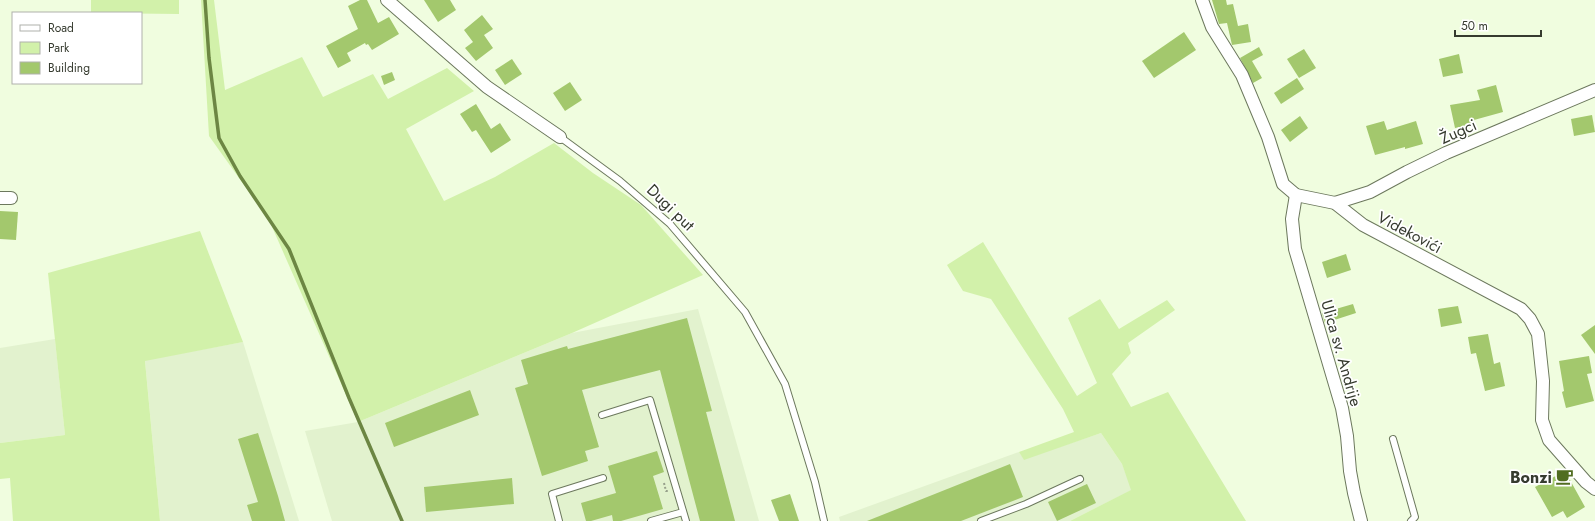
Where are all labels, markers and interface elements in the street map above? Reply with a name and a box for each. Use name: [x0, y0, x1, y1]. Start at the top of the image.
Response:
legend: [12, 12, 142, 84]
scale bar: [1455, 12, 1541, 38]
text: 50 m: [1461, 17, 1488, 35]
text: Road: [48, 19, 74, 37]
text: Park: [48, 39, 70, 57]
text: Building: [48, 59, 90, 77]
street label: Žugci: [1436, 113, 1480, 150]
street label: Dugi put: [642, 179, 700, 236]
street label: Videkovići: [1373, 206, 1446, 259]
street label: Ulica sv. Andrije: [1315, 297, 1368, 409]
place label: Bonzi: [1510, 466, 1552, 489]
cafe icon: Bonzi: [1555, 467, 1575, 487]

